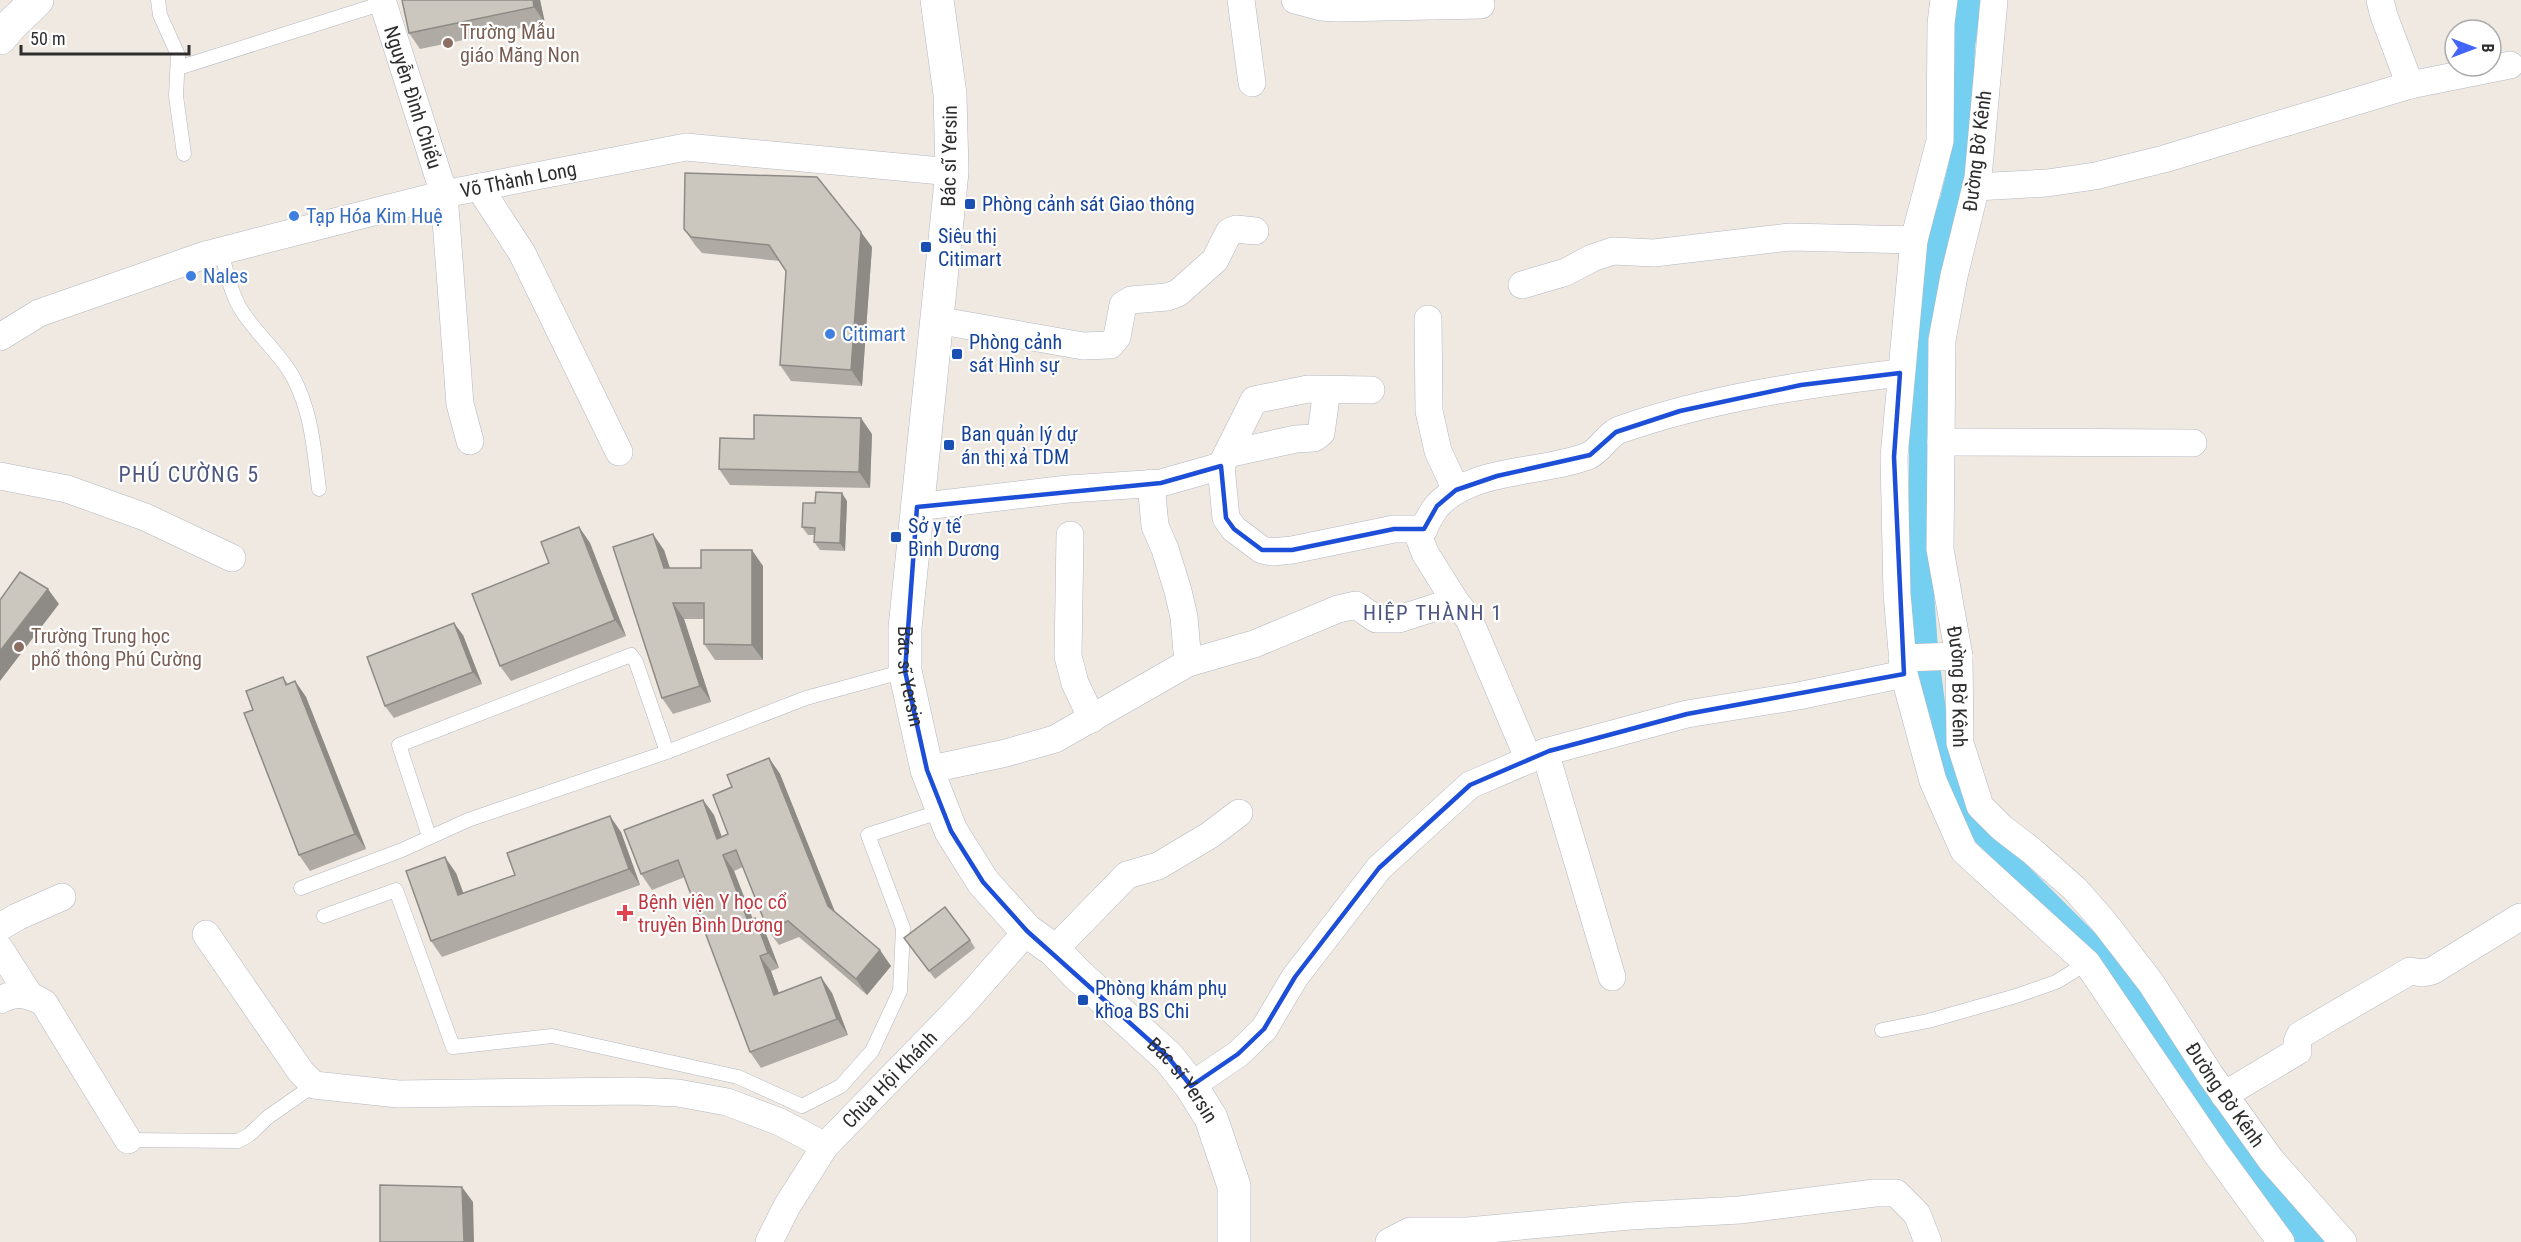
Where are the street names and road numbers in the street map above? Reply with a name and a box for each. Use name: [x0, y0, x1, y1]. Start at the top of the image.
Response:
street label: Nguyễn Đình Chiểu: [379, 23, 447, 172]
street label: Đường Bờ Kênh: [1958, 89, 1996, 213]
street label: Bác sĩ Yersin: [936, 105, 962, 207]
street label: Võ Thành Long: [458, 157, 578, 203]
street label: Đường Bờ Kênh: [1942, 624, 1972, 748]
street label: Bác sĩ Yersin: [893, 626, 929, 729]
street label: Chùa Hội Khánh: [837, 1026, 942, 1133]
street label: Bác sĩ Yersin: [1142, 1032, 1223, 1127]
street label: Đường Bờ Kênh: [2181, 1038, 2270, 1152]

